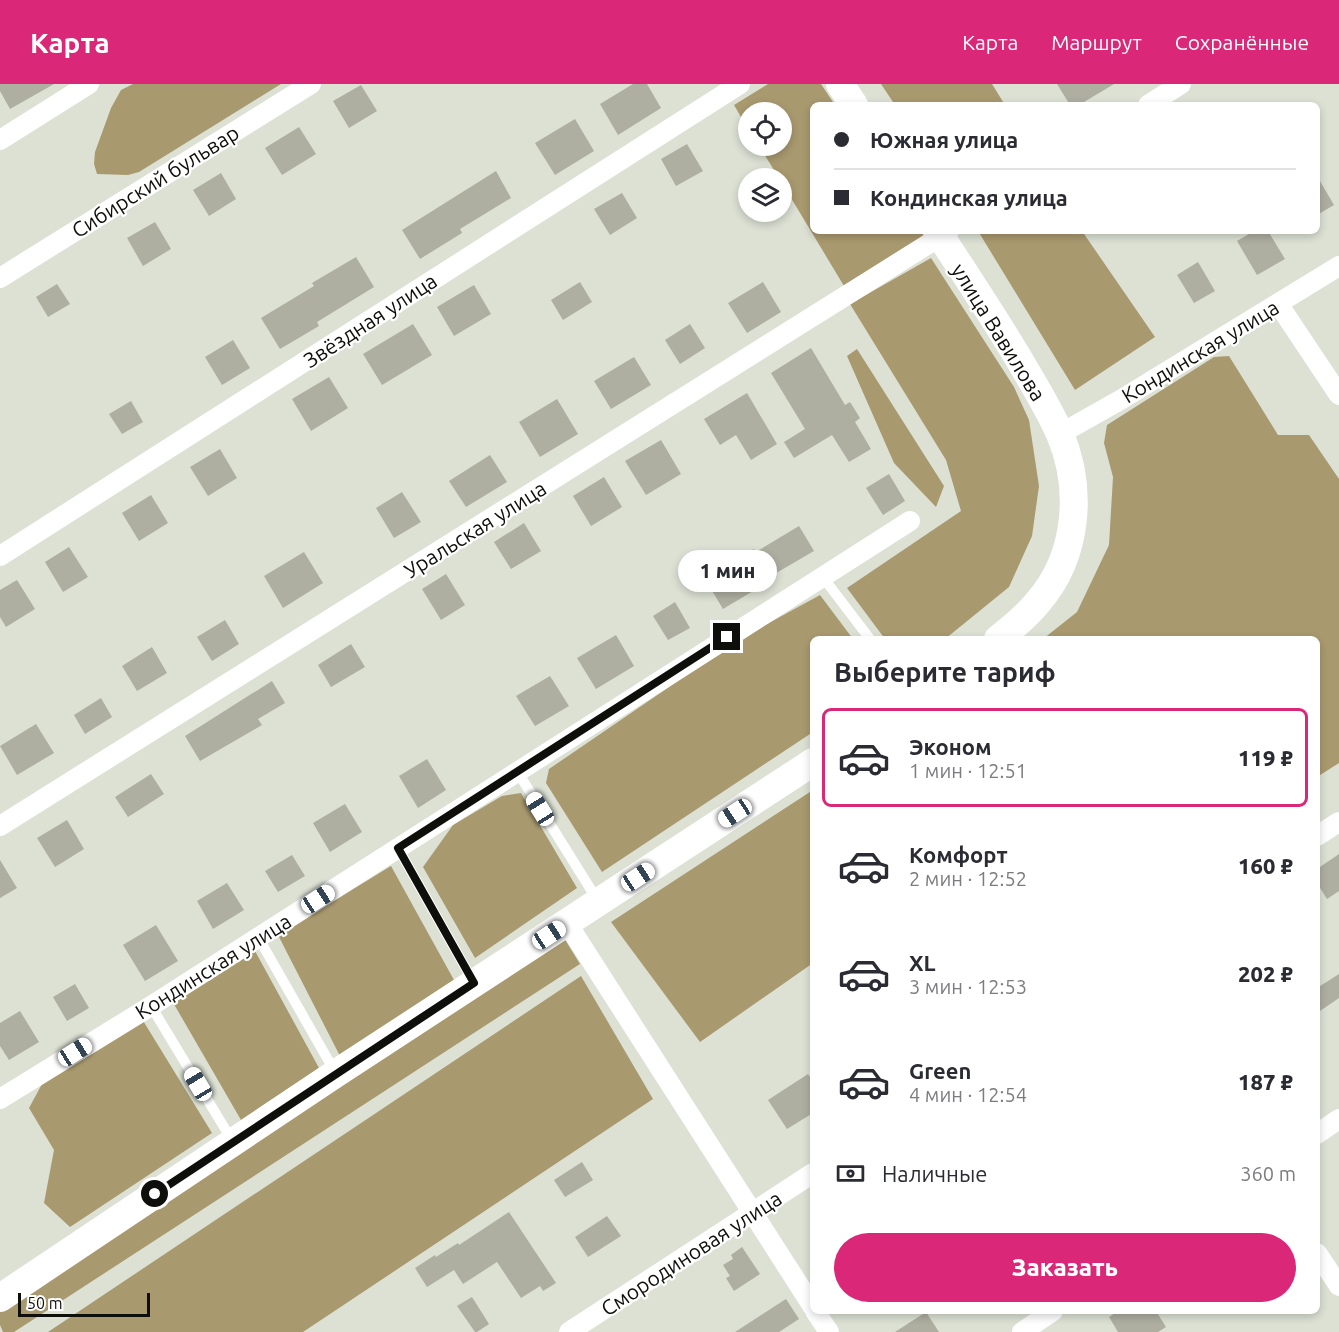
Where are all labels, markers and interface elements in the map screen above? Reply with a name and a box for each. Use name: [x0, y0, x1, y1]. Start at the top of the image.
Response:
text: Карта: [30, 27, 110, 58]
text: Карта: [962, 30, 1018, 54]
text: Маршрут: [1051, 30, 1142, 54]
text: Сохранённые: [1175, 30, 1309, 54]
map controls: [738, 102, 792, 222]
button: locate: [738, 102, 792, 156]
street label: Сибирский бульвар: [67, 120, 243, 242]
text: Южная улица: [870, 127, 1018, 152]
button: layers: [738, 168, 792, 222]
text: Кондинская улица: [870, 185, 1068, 210]
street label: улица Вавилова: [947, 259, 1051, 405]
street label: Звёздная улица: [299, 268, 441, 372]
street label: Кондинская улица: [1117, 295, 1283, 407]
street label: Уральская улица: [400, 476, 550, 582]
callout: 1 мин: [678, 550, 777, 592]
text: 1 мин: [700, 559, 755, 582]
route end: [713, 623, 740, 650]
text: Выберите тариф: [834, 657, 1056, 687]
icon: car: [837, 731, 891, 785]
text: Эконом: [909, 734, 991, 759]
text: 119 ₽: [1238, 745, 1293, 770]
text: 1 мин · 12:51: [909, 759, 1027, 782]
car: [523, 789, 557, 829]
car: [715, 796, 755, 830]
icon: car: [837, 839, 891, 893]
text: Комфорт: [909, 842, 1008, 867]
text: 160 ₽: [1238, 853, 1293, 878]
car: [618, 860, 658, 894]
text: 2 мин · 12:52: [909, 867, 1027, 890]
car: [298, 882, 338, 916]
street label: Кондинская улица: [131, 908, 295, 1024]
car: [529, 918, 569, 952]
icon: car: [837, 947, 891, 1001]
text: XL: [909, 950, 936, 975]
text: 202 ₽: [1238, 961, 1293, 986]
text: 3 мин · 12:53: [909, 975, 1027, 998]
car: [55, 1035, 95, 1069]
icon: car: [837, 1055, 891, 1109]
text: Green: [909, 1058, 971, 1083]
car: [181, 1064, 215, 1104]
text: 187 ₽: [1238, 1069, 1293, 1094]
text: 4 мин · 12:54: [909, 1083, 1027, 1106]
icon: cash: [834, 1157, 867, 1190]
text: Наличные: [882, 1161, 987, 1186]
text: 360 m: [1240, 1162, 1296, 1185]
route start: [141, 1180, 168, 1207]
street label: Смородиновая улица: [596, 1186, 786, 1320]
button: Заказать: [834, 1233, 1296, 1302]
scale bar: [18, 1290, 150, 1318]
text: 50 m: [27, 1294, 63, 1312]

